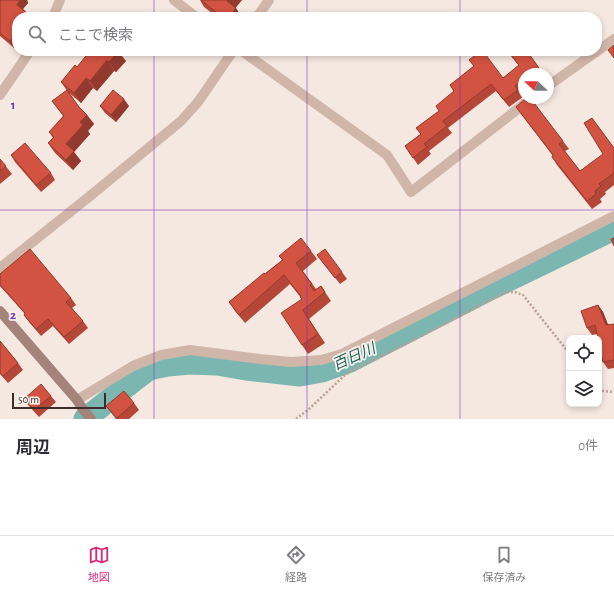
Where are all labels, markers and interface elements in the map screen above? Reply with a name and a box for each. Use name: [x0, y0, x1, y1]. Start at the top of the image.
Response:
search box: [12, 12, 602, 56]
icon: search: [26, 23, 48, 45]
text: ここで検索: [58, 28, 133, 43]
north arrow: [518, 68, 554, 104]
text: 1: [11, 99, 15, 112]
text: 2: [10, 309, 16, 322]
map controls: [566, 335, 602, 407]
button: locate: [566, 335, 602, 371]
water label: 百日川: [330, 340, 379, 373]
button: layers: [566, 371, 602, 407]
scale bar: [12, 391, 106, 410]
text: 50 m: [18, 394, 39, 405]
text: 周辺: [16, 439, 50, 456]
text: 0件: [578, 440, 598, 453]
tab: 地図: [88, 544, 110, 584]
tab: 経路: [285, 544, 307, 584]
tab: 保存済み: [482, 544, 526, 584]

